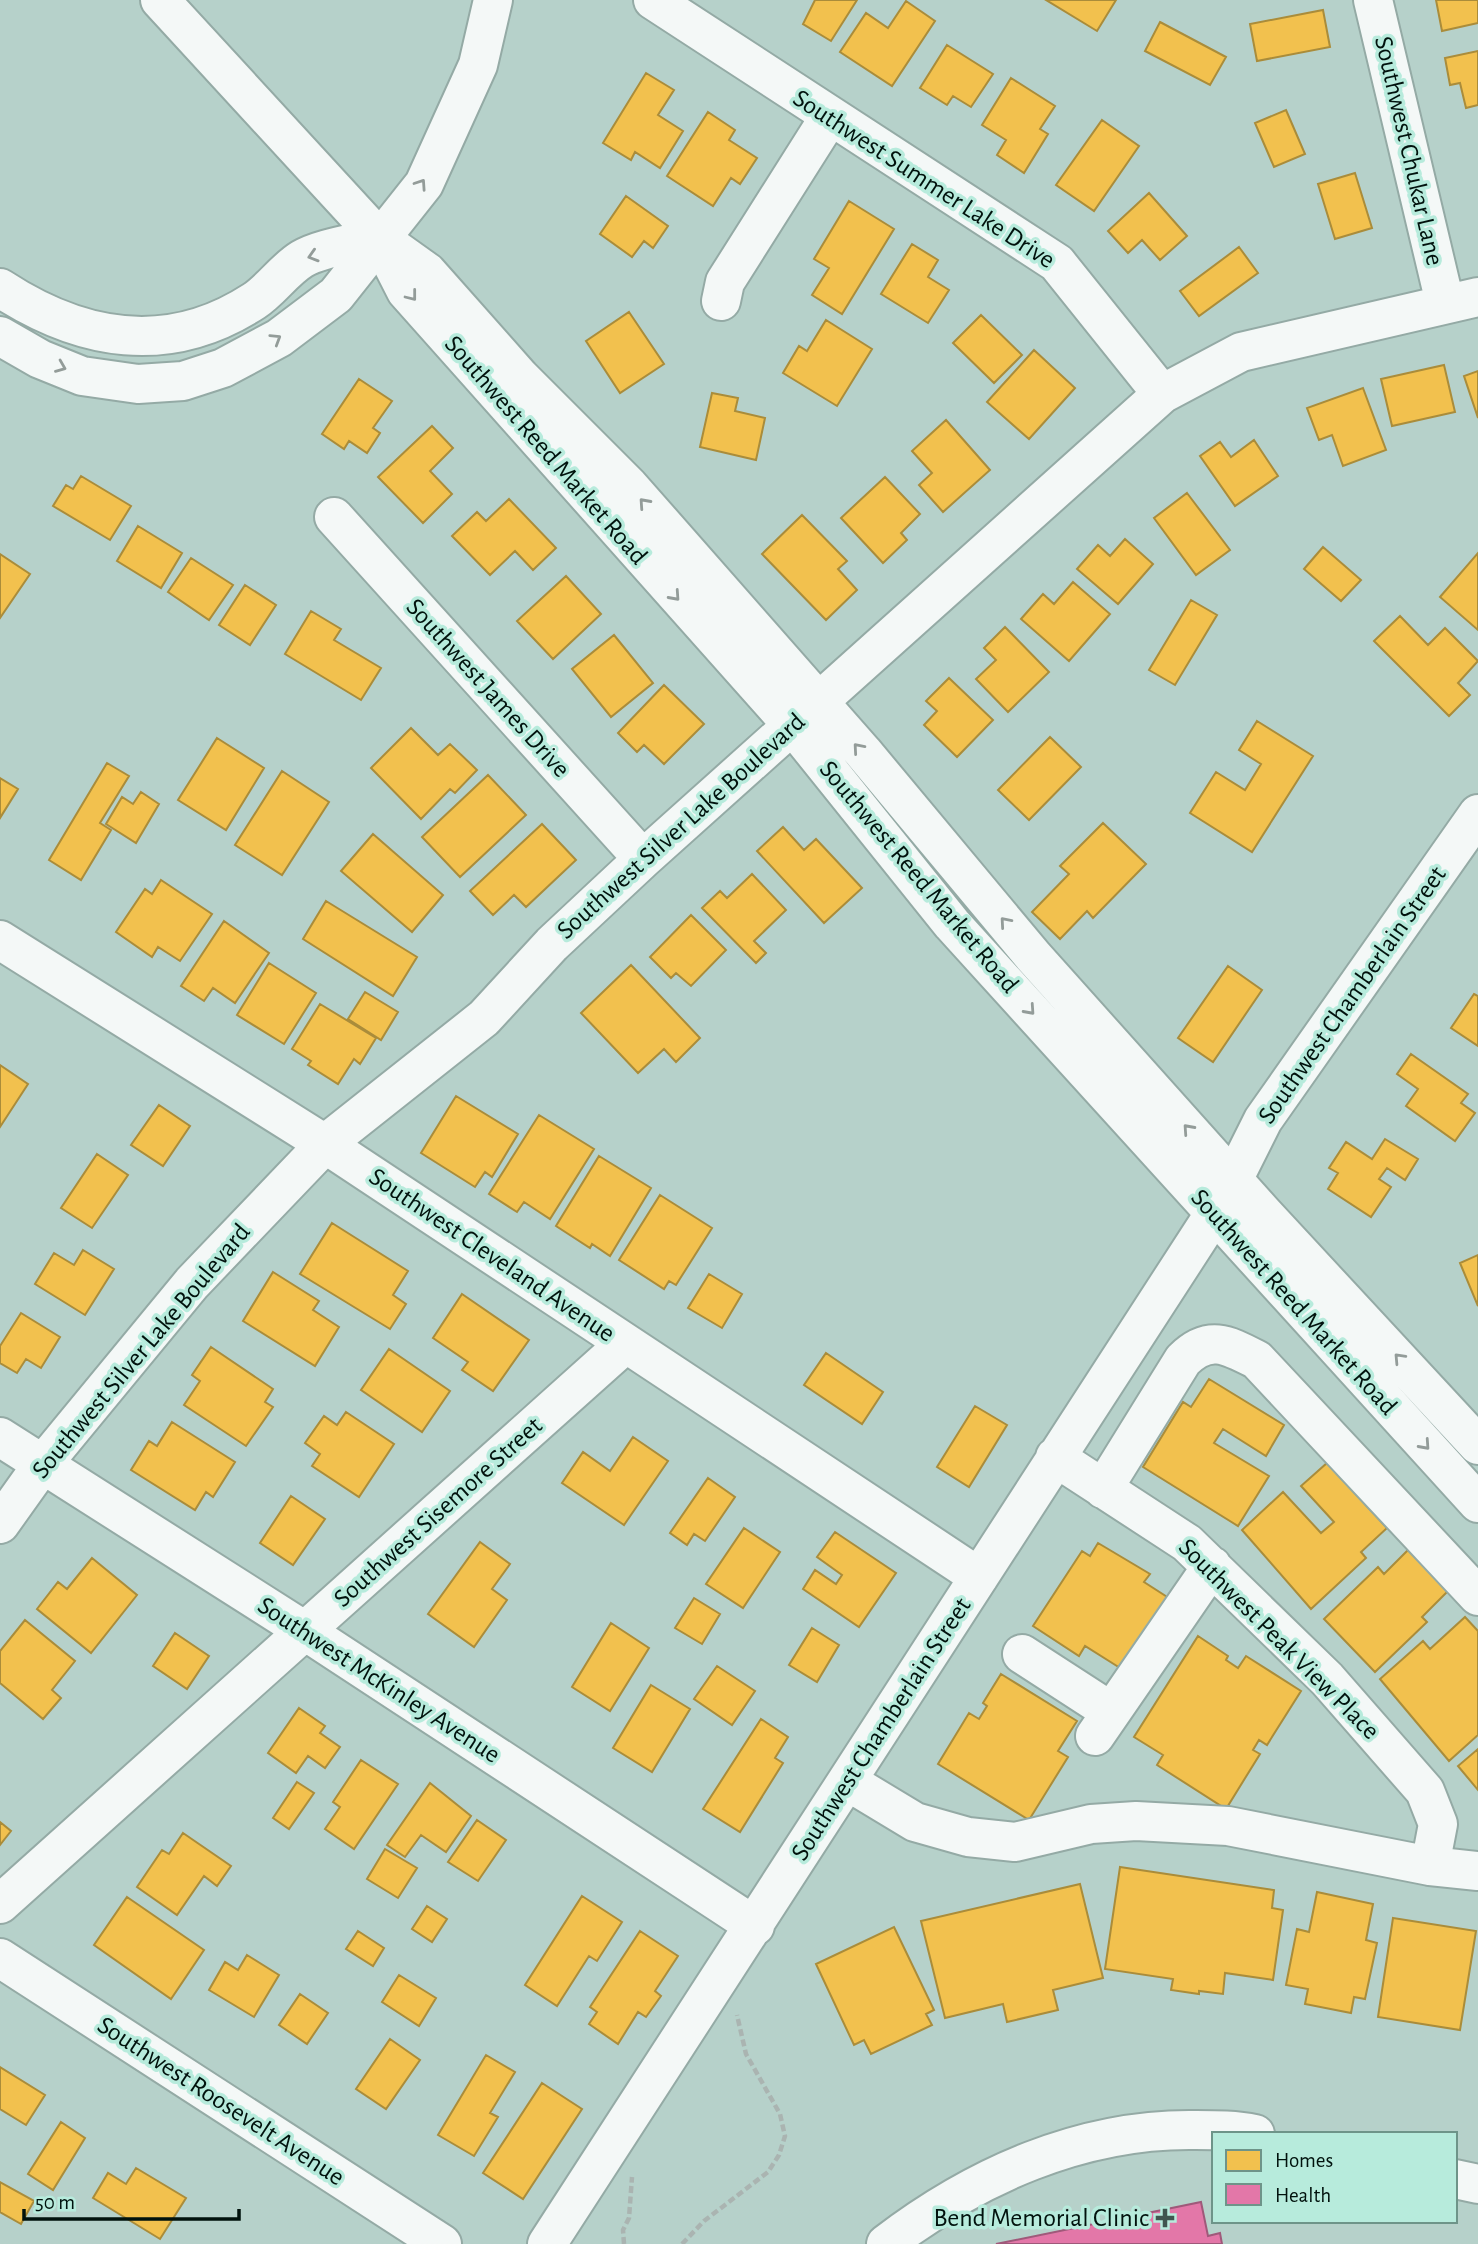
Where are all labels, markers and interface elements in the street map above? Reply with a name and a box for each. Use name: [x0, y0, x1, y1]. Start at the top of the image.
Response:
street label: Southwest Chukar Lane: [1370, 34, 1448, 268]
street label: Southwest Summer Lake Drive: [788, 85, 1060, 273]
one-way arrow: [413, 179, 426, 192]
one-way arrow: [307, 248, 320, 262]
one-way arrow: [403, 289, 416, 301]
street label: Southwest Reed Market Road: [440, 331, 652, 569]
one-way arrow: [269, 334, 282, 347]
one-way arrow: [54, 359, 66, 373]
one-way arrow: [640, 498, 652, 511]
one-way arrow: [667, 588, 679, 601]
street label: Southwest James Drive: [401, 594, 575, 782]
street label: Southwest Silver Lake Boulevard: [552, 708, 810, 944]
one-way arrow: [854, 743, 866, 756]
street label: Southwest Reed Market Road: [815, 756, 1023, 998]
street label: Southwest Chamberlain Street: [1253, 862, 1451, 1128]
one-way arrow: [1001, 917, 1013, 930]
one-way arrow: [1022, 1002, 1034, 1015]
one-way arrow: [1184, 1124, 1196, 1137]
street label: Southwest Cleveland Avenue: [364, 1163, 620, 1347]
street label: Southwest Reed Market Road: [1186, 1184, 1402, 1420]
street label: Southwest Silver Lake Boulevard: [27, 1219, 255, 1483]
one-way arrow: [1394, 1353, 1407, 1366]
street label: Southwest Sisemore Street: [329, 1412, 547, 1612]
one-way arrow: [1417, 1437, 1429, 1450]
street label: Southwest Peak View Place: [1174, 1534, 1384, 1744]
street label: Southwest McKinley Avenue: [253, 1592, 505, 1768]
street label: Southwest Chamberlain Street: [786, 1593, 976, 1865]
street label: Southwest Roosevelt Avenue: [93, 2012, 349, 2190]
legend: [1212, 2132, 1457, 2223]
text: Homes: [1275, 2150, 1333, 2171]
scale bar: [24, 2178, 240, 2222]
text: Health: [1275, 2185, 1331, 2206]
text: 50 m: [35, 2192, 75, 2213]
place label: Bend Memorial Clinic: [933, 2205, 1149, 2231]
marker: Bend Memorial Clinic: [1155, 2208, 1175, 2228]

